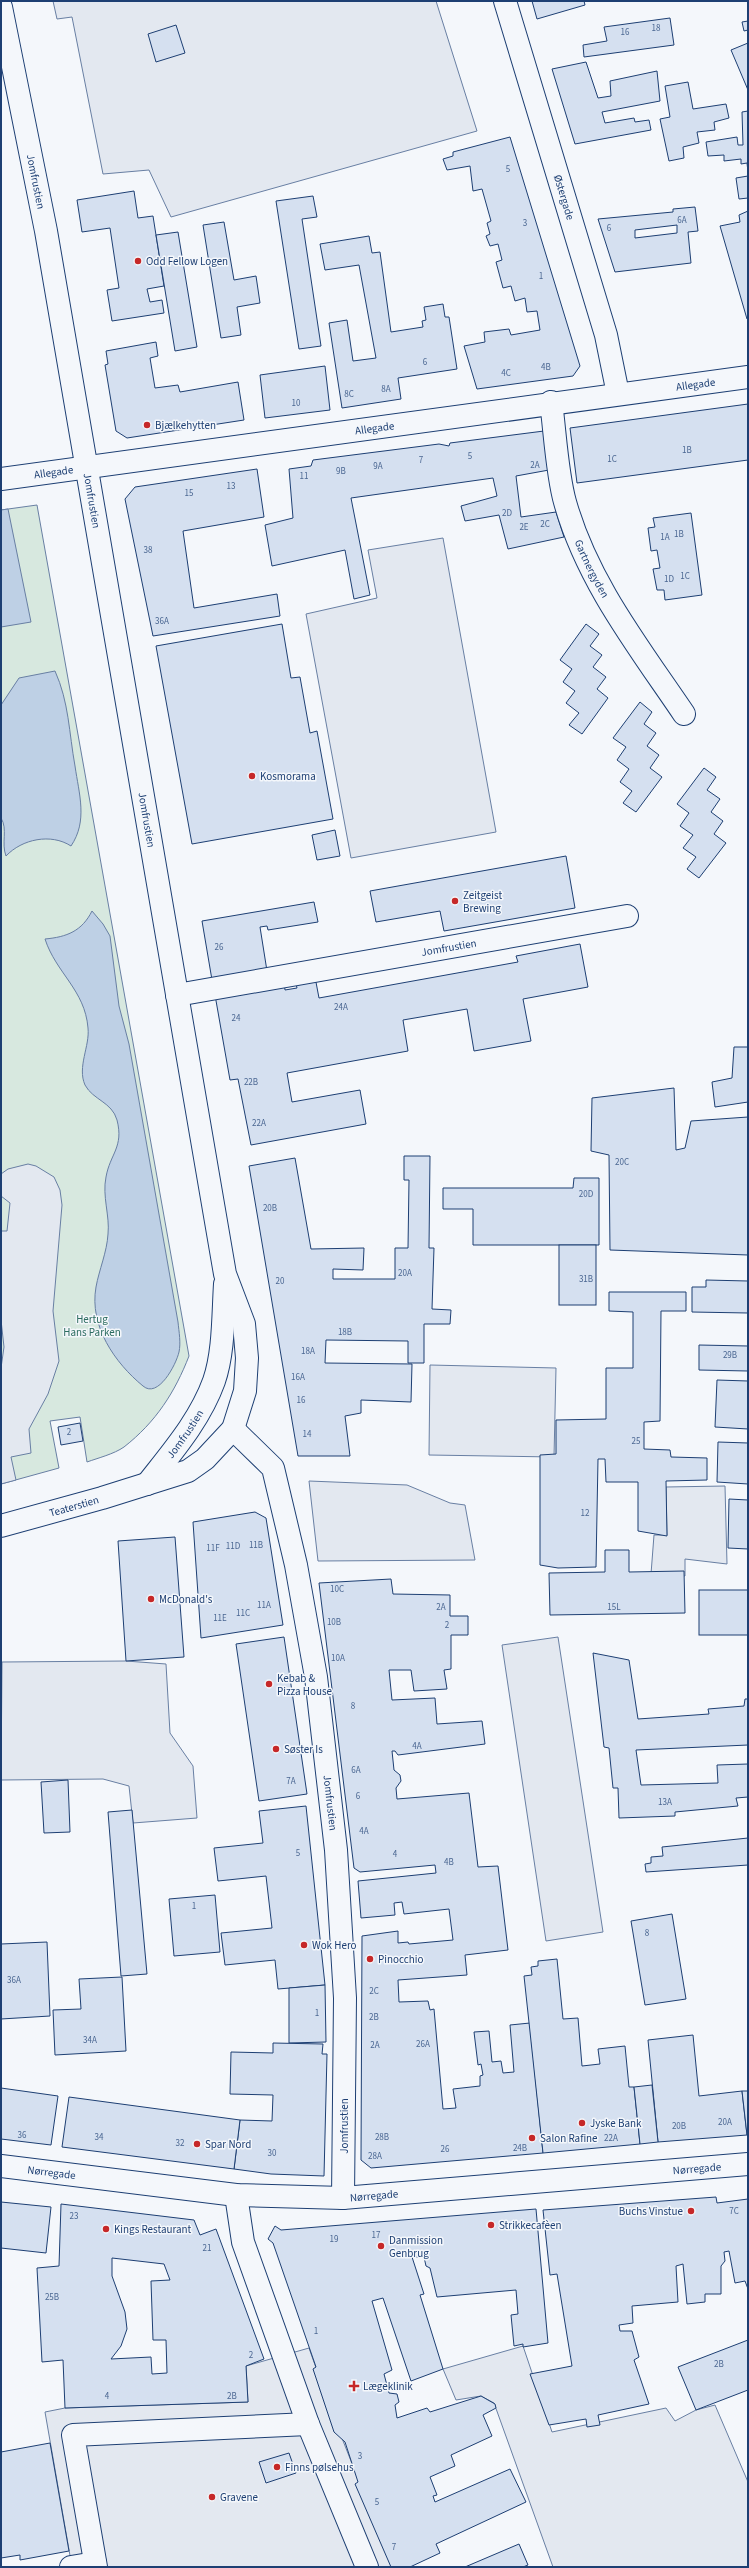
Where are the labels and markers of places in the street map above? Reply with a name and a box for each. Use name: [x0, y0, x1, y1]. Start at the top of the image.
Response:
place label: Odd Fellow Logen: [146, 254, 228, 269]
marker: Odd Fellow Logen: [133, 256, 143, 266]
place label: Bjælkehytten: [155, 418, 216, 433]
marker: Bjælkehytten: [142, 420, 152, 430]
place label: Kosmorama: [260, 769, 316, 784]
marker: Kosmorama: [247, 771, 257, 781]
place label: Zeitgeist Brewing: [463, 888, 502, 916]
marker: Zeitgeist Brewing: [450, 896, 460, 906]
place label: McDonald's: [159, 1592, 213, 1607]
marker: McDonald's: [146, 1594, 156, 1604]
place label: Kebab & Pizza House: [277, 1671, 333, 1699]
marker: Kebab & Pizza House: [264, 1679, 274, 1689]
place label: Søster Is: [284, 1742, 323, 1757]
marker: Søster Is: [271, 1744, 281, 1754]
place label: Wok Hero: [312, 1938, 357, 1953]
marker: Wok Hero: [299, 1940, 309, 1950]
place label: Pinocchio: [378, 1952, 423, 1967]
marker: Pinocchio: [365, 1954, 375, 1964]
place label: Jyske Bank: [590, 2116, 642, 2131]
marker: Jyske Bank: [577, 2118, 587, 2128]
place label: Salon Rafine: [540, 2131, 598, 2146]
marker: Salon Rafine: [527, 2133, 537, 2143]
place label: Spar Nord: [205, 2137, 251, 2152]
marker: Spar Nord: [192, 2139, 202, 2149]
place label: Buchs Vinstue: [619, 2204, 684, 2219]
marker: Buchs Vinstue: [686, 2206, 696, 2216]
place label: Strikkecafèen: [499, 2218, 561, 2233]
marker: Strikkecafèen: [486, 2220, 496, 2230]
place label: Kings Restaurant: [114, 2222, 192, 2237]
marker: Kings Restaurant: [101, 2224, 111, 2234]
place label: Danmission Genbrug: [389, 2233, 443, 2261]
marker: Danmission Genbrug: [376, 2241, 386, 2251]
place label: Lægeklinik: [363, 2379, 413, 2394]
marker: Lægeklinik: [348, 2380, 360, 2392]
place label: Finns pølsehus: [285, 2460, 354, 2475]
marker: Finns pølsehus: [272, 2462, 282, 2472]
place label: Gravene: [220, 2490, 258, 2505]
marker: Gravene: [207, 2492, 217, 2502]

